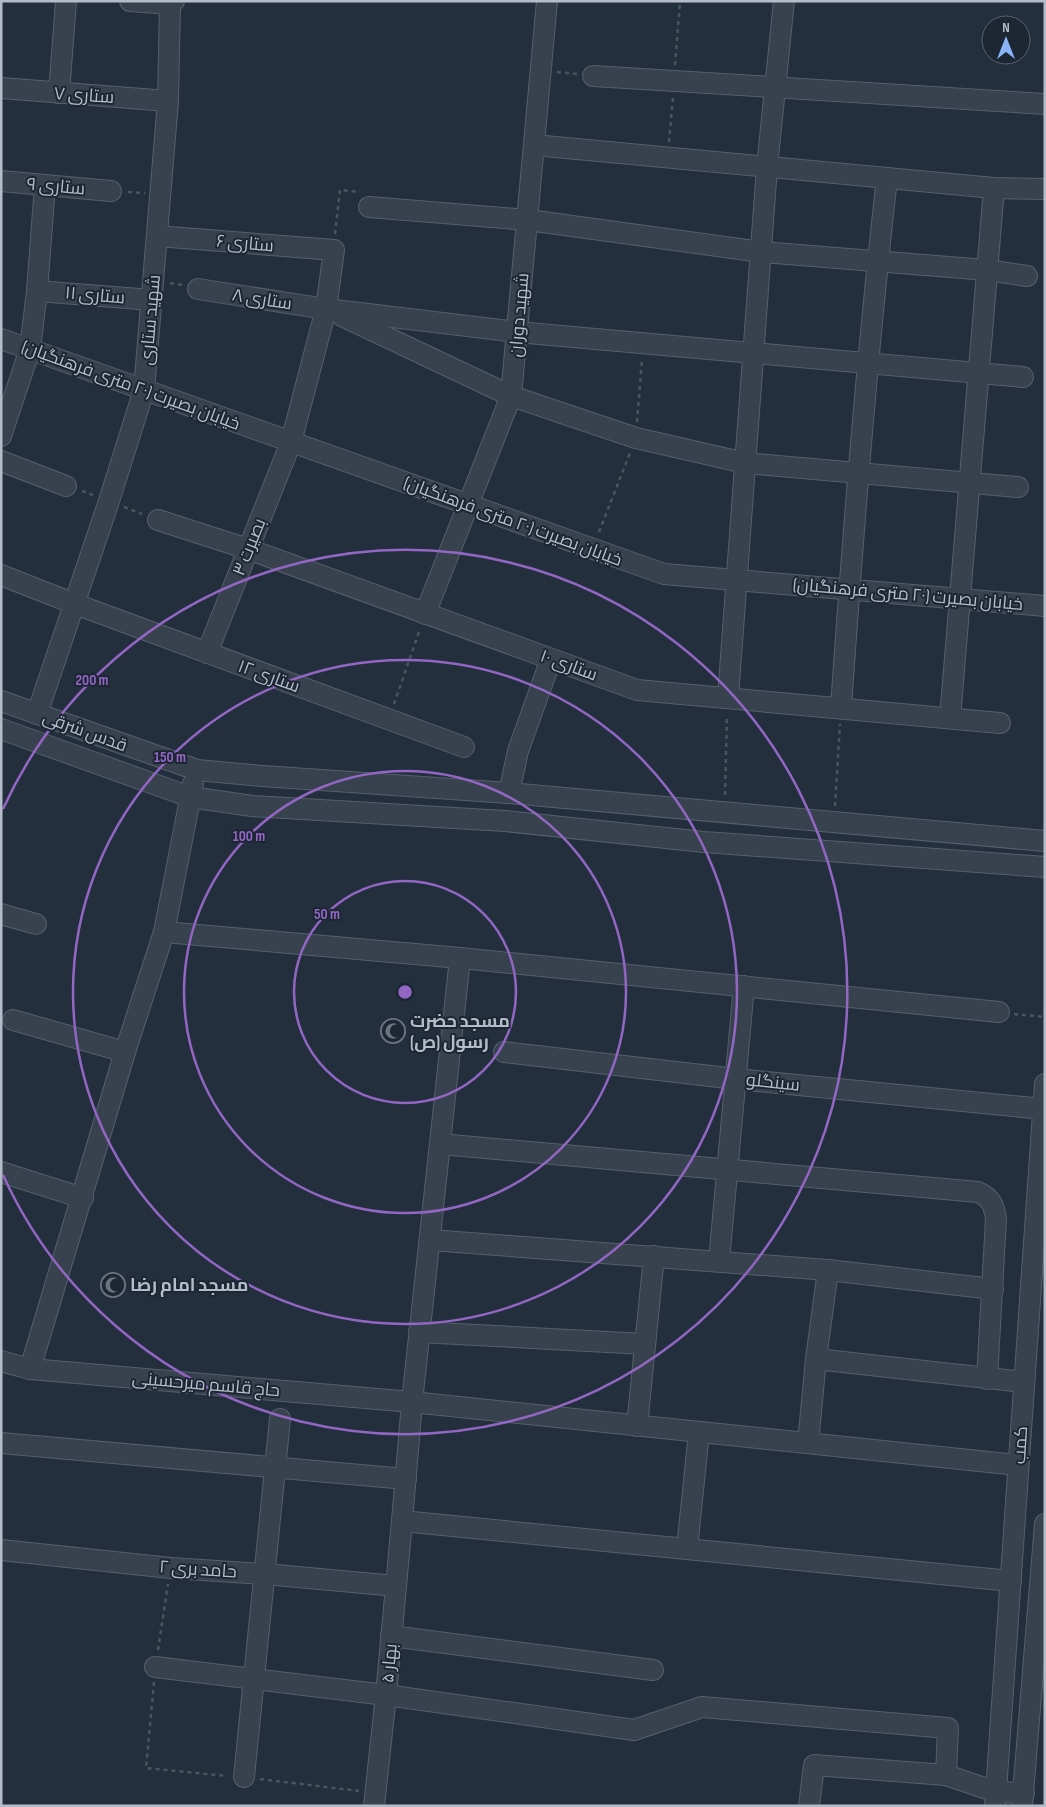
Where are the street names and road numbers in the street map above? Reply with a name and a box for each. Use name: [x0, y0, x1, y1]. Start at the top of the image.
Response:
street label: ستاری ۷: [53, 83, 115, 108]
street label: ستاری ۹: [26, 173, 86, 200]
street label: ستاری ۶: [215, 231, 275, 256]
street label: شهید دوران: [505, 272, 534, 358]
street label: شهید ستاری: [136, 274, 165, 366]
street label: ستاری ۱۱: [64, 282, 126, 309]
street label: ستاری ۸: [230, 284, 293, 315]
street label: خیابان بصیرت (۲۰ متری فرهنگیان): [19, 336, 243, 435]
street label: خیابان بصیرت (۲۰ متری فرهنگیان): [401, 472, 625, 571]
street label: بصیرت ۳: [228, 515, 270, 579]
street label: خیابان بصیرت (۲۰ متری فرهنگیان): [792, 574, 1024, 615]
street label: ستاری ۱۰: [537, 645, 600, 685]
street label: ستاری ۱۲: [235, 656, 303, 697]
street label: قدس شرقی: [40, 706, 130, 756]
street label: سینگلو: [745, 1069, 801, 1096]
street label: حاج قاسم میرحسینی: [131, 1368, 281, 1402]
street label: کمب: [1009, 1425, 1032, 1465]
street label: حامد بری ۲: [158, 1556, 238, 1583]
street label: بهار ۵: [377, 1642, 402, 1684]

